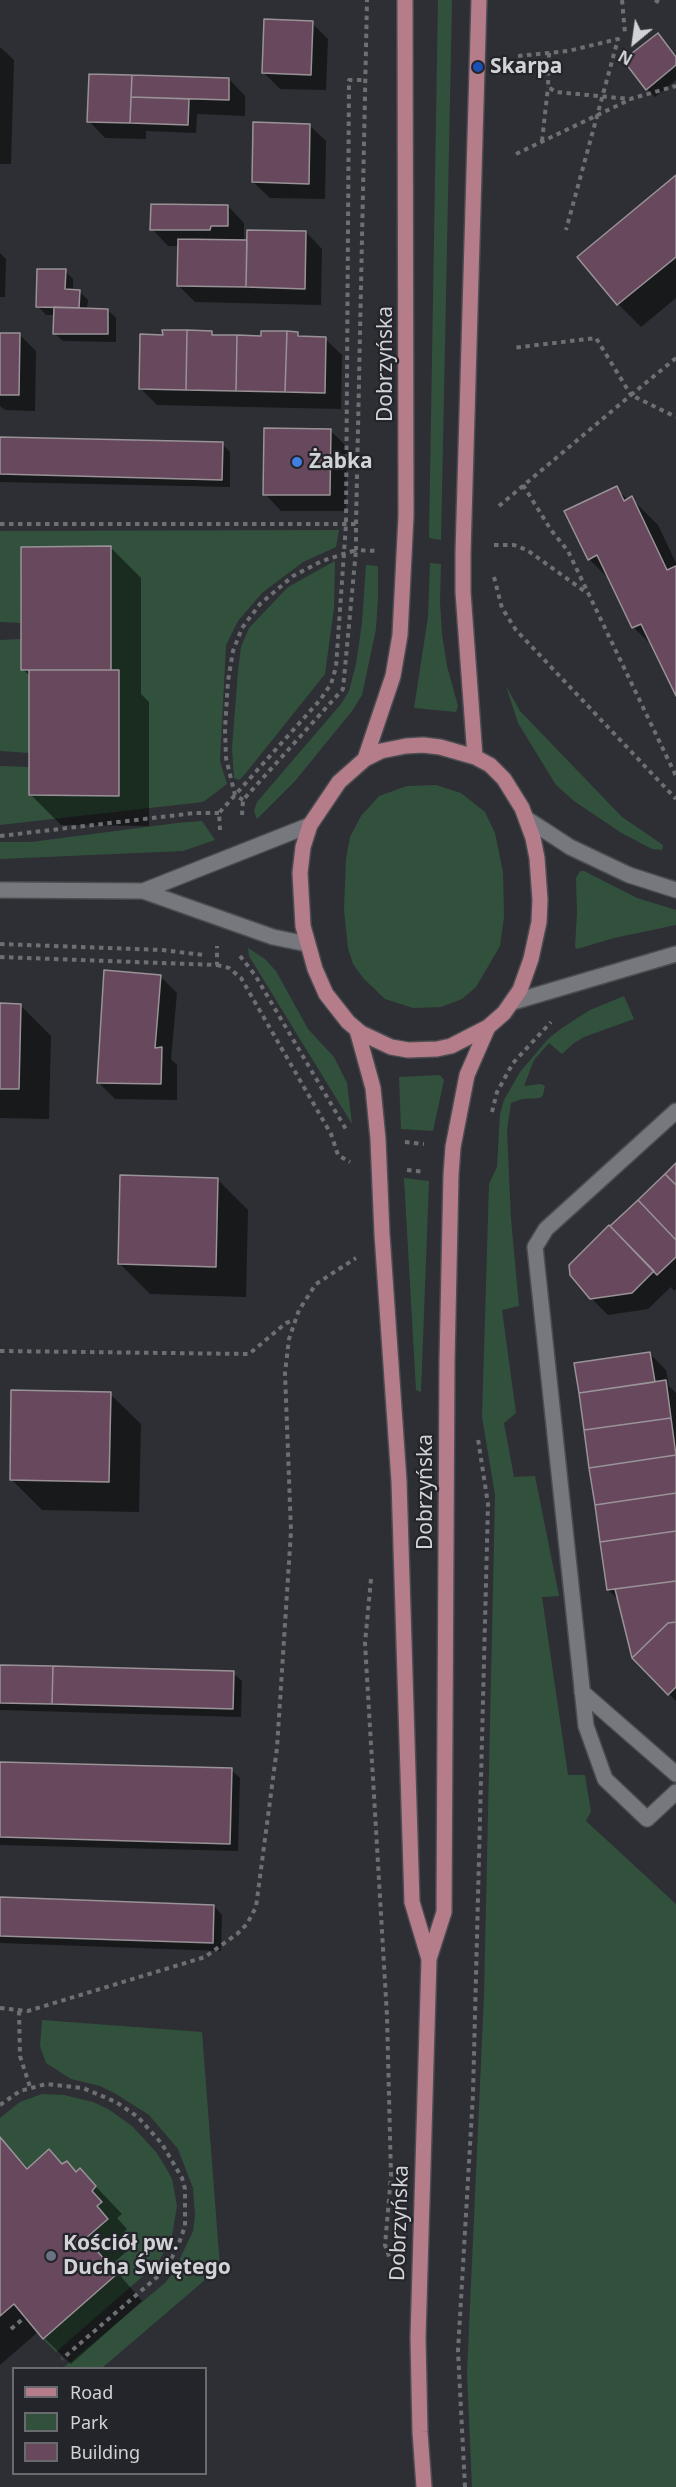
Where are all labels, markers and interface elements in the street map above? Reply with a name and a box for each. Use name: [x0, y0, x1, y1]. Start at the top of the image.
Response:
north arrow: [604, 12, 664, 72]
text: N: [614, 45, 636, 71]
place label: Skarpa: [490, 54, 562, 80]
marker: Skarpa: [471, 60, 485, 74]
street label: Dobrzyńska: [373, 306, 399, 422]
place label: Żabka: [309, 449, 373, 475]
marker: Żabka: [290, 455, 304, 469]
street label: Dobrzyńska: [413, 1434, 439, 1550]
street label: Dobrzyńska: [385, 2164, 415, 2282]
place label: Kościół pw. Ducha Świętego: [63, 2231, 231, 2281]
marker: Kościół pw. Ducha Świętego: [44, 2249, 58, 2263]
legend: [12, 2367, 207, 2475]
text: Road: [70, 2380, 113, 2404]
text: Park: [70, 2410, 108, 2434]
text: Building: [70, 2440, 140, 2464]

